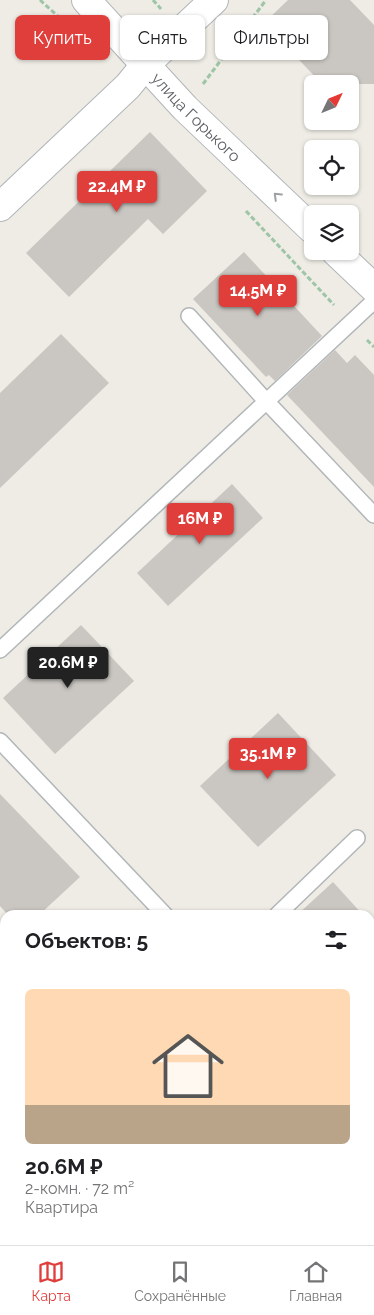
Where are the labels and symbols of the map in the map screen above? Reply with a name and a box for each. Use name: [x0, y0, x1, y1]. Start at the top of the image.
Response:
street label: улица Горького: [148, 69, 245, 166]
north arrow: [304, 75, 359, 130]
pin: 22.4M ₽: [71, 170, 163, 213]
one-way arrow: [274, 193, 283, 202]
pin: 14.5M ₽: [212, 274, 304, 317]
pin: 16M ₽: [165, 502, 235, 545]
pin: 20.6M ₽: [22, 646, 114, 689]
pin: 35.1M ₽: [222, 738, 314, 780]

